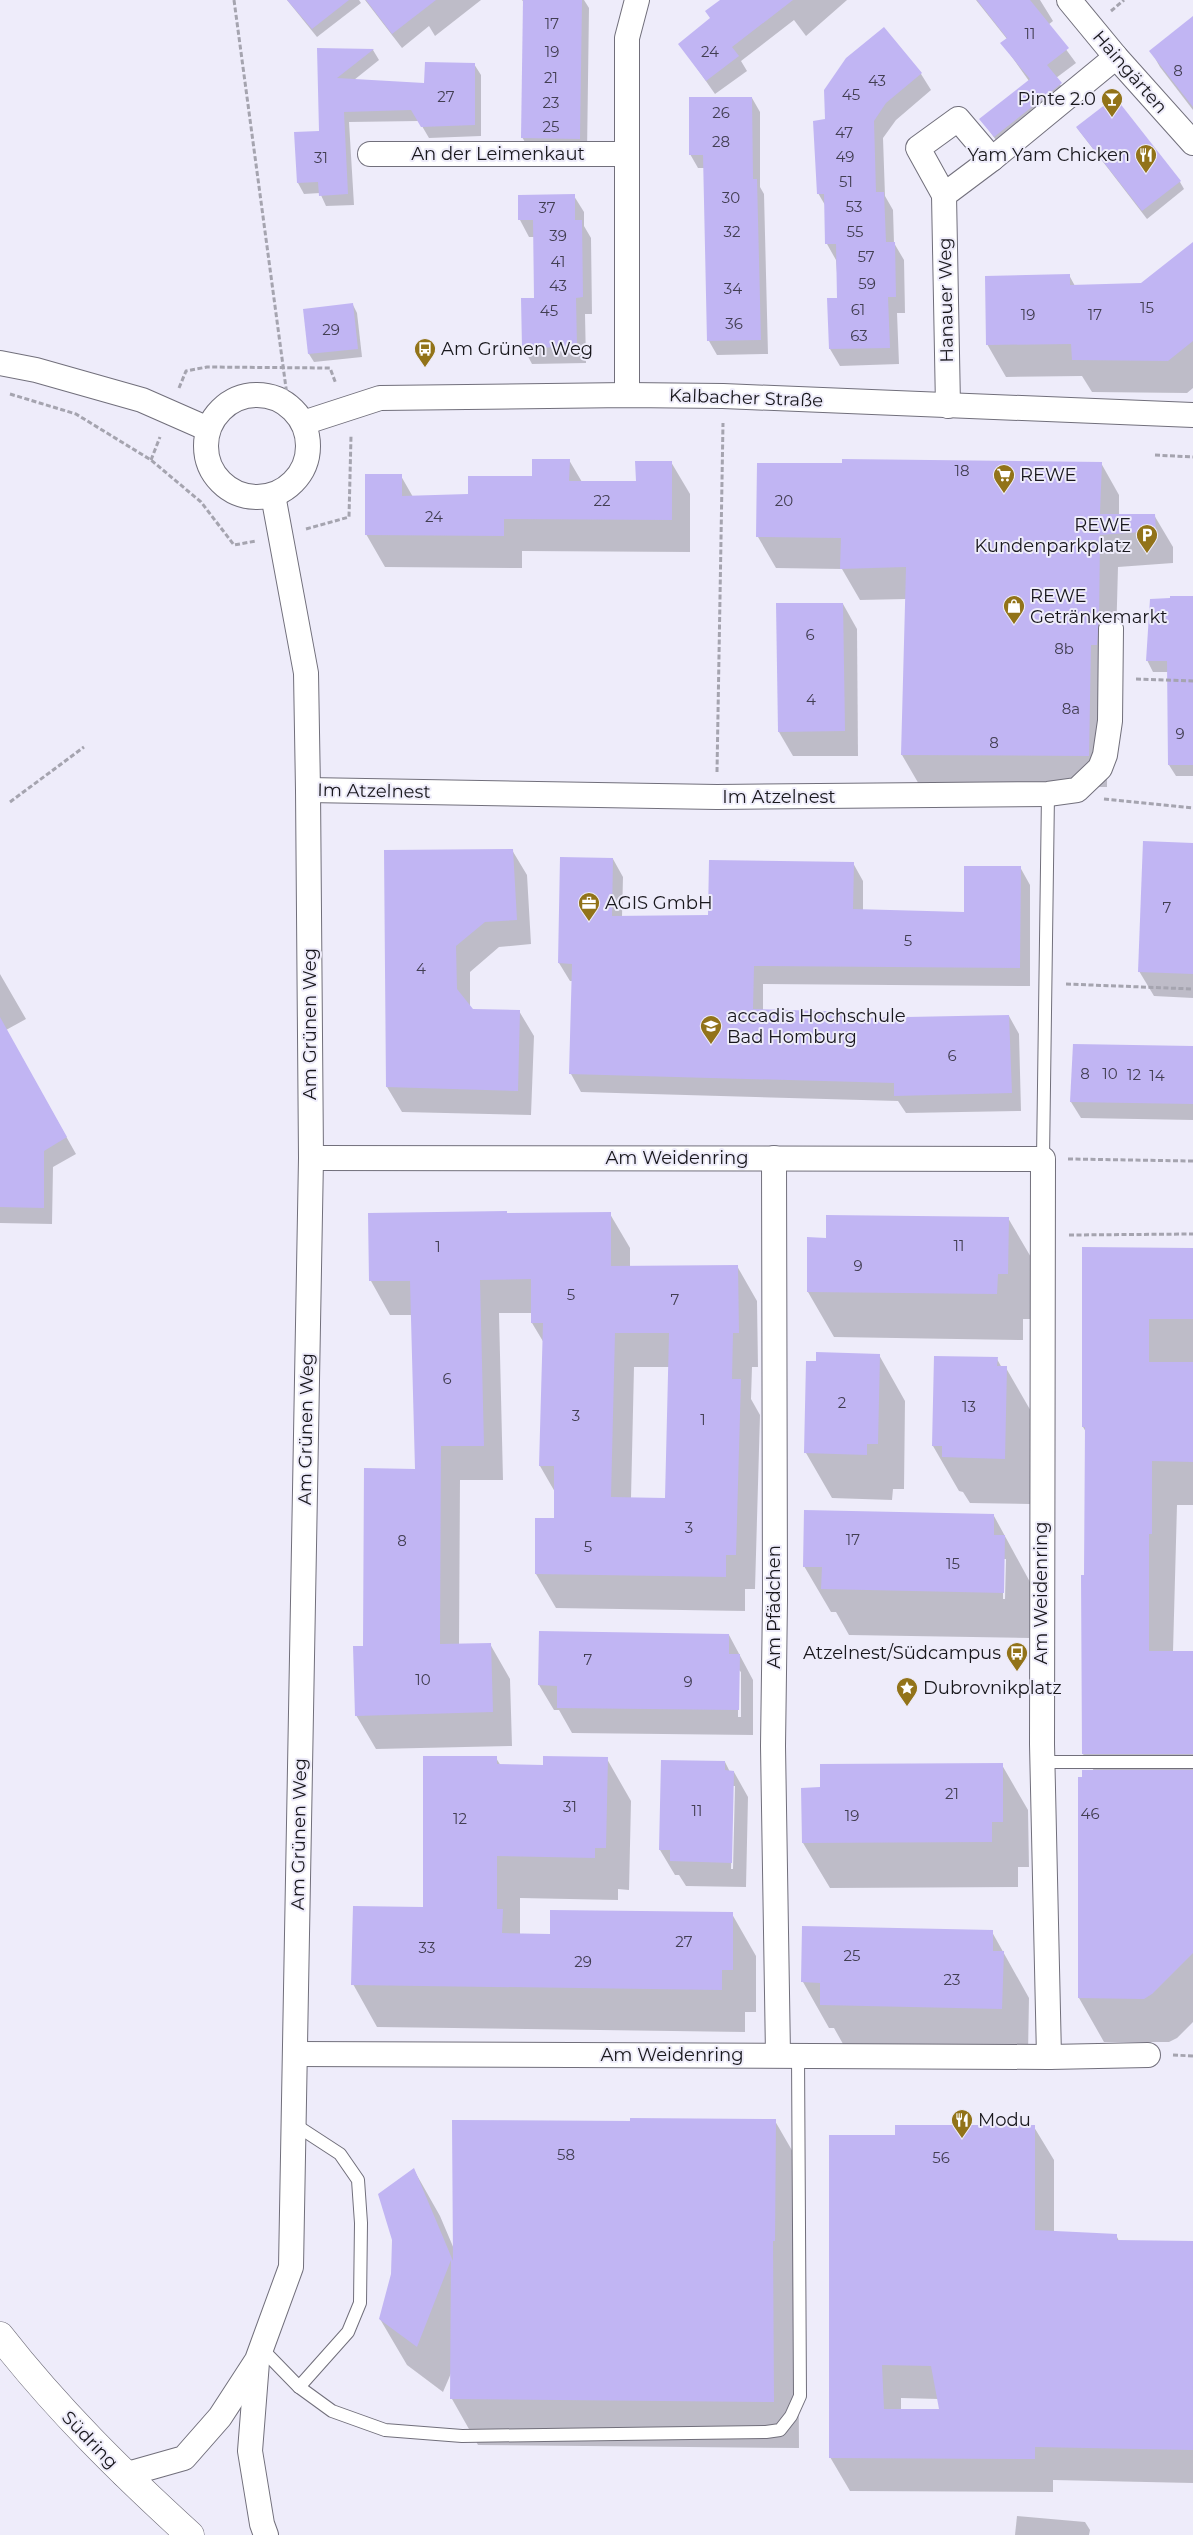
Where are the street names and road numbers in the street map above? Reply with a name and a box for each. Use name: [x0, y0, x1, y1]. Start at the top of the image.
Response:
street label: Haingärten: [1088, 26, 1172, 118]
street label: An der Leimenkaut: [411, 143, 585, 165]
street label: Hanauer Weg: [934, 237, 958, 363]
street label: Kalbacher Straße: [669, 384, 824, 412]
street label: Im Atzelnest: [317, 779, 431, 803]
street label: Im Atzelnest: [722, 786, 836, 808]
street label: Am Grünen Weg: [299, 948, 321, 1100]
street label: Am Weidenring: [605, 1147, 749, 1169]
street label: Am Grünen Weg: [294, 1353, 318, 1505]
street label: Am Weidenring: [1030, 1521, 1052, 1665]
street label: Am Pfädchen: [763, 1545, 785, 1669]
street label: Am Grünen Weg: [287, 1758, 311, 1910]
street label: Am Weidenring: [600, 2044, 744, 2066]
street label: Südring: [57, 2407, 123, 2473]

